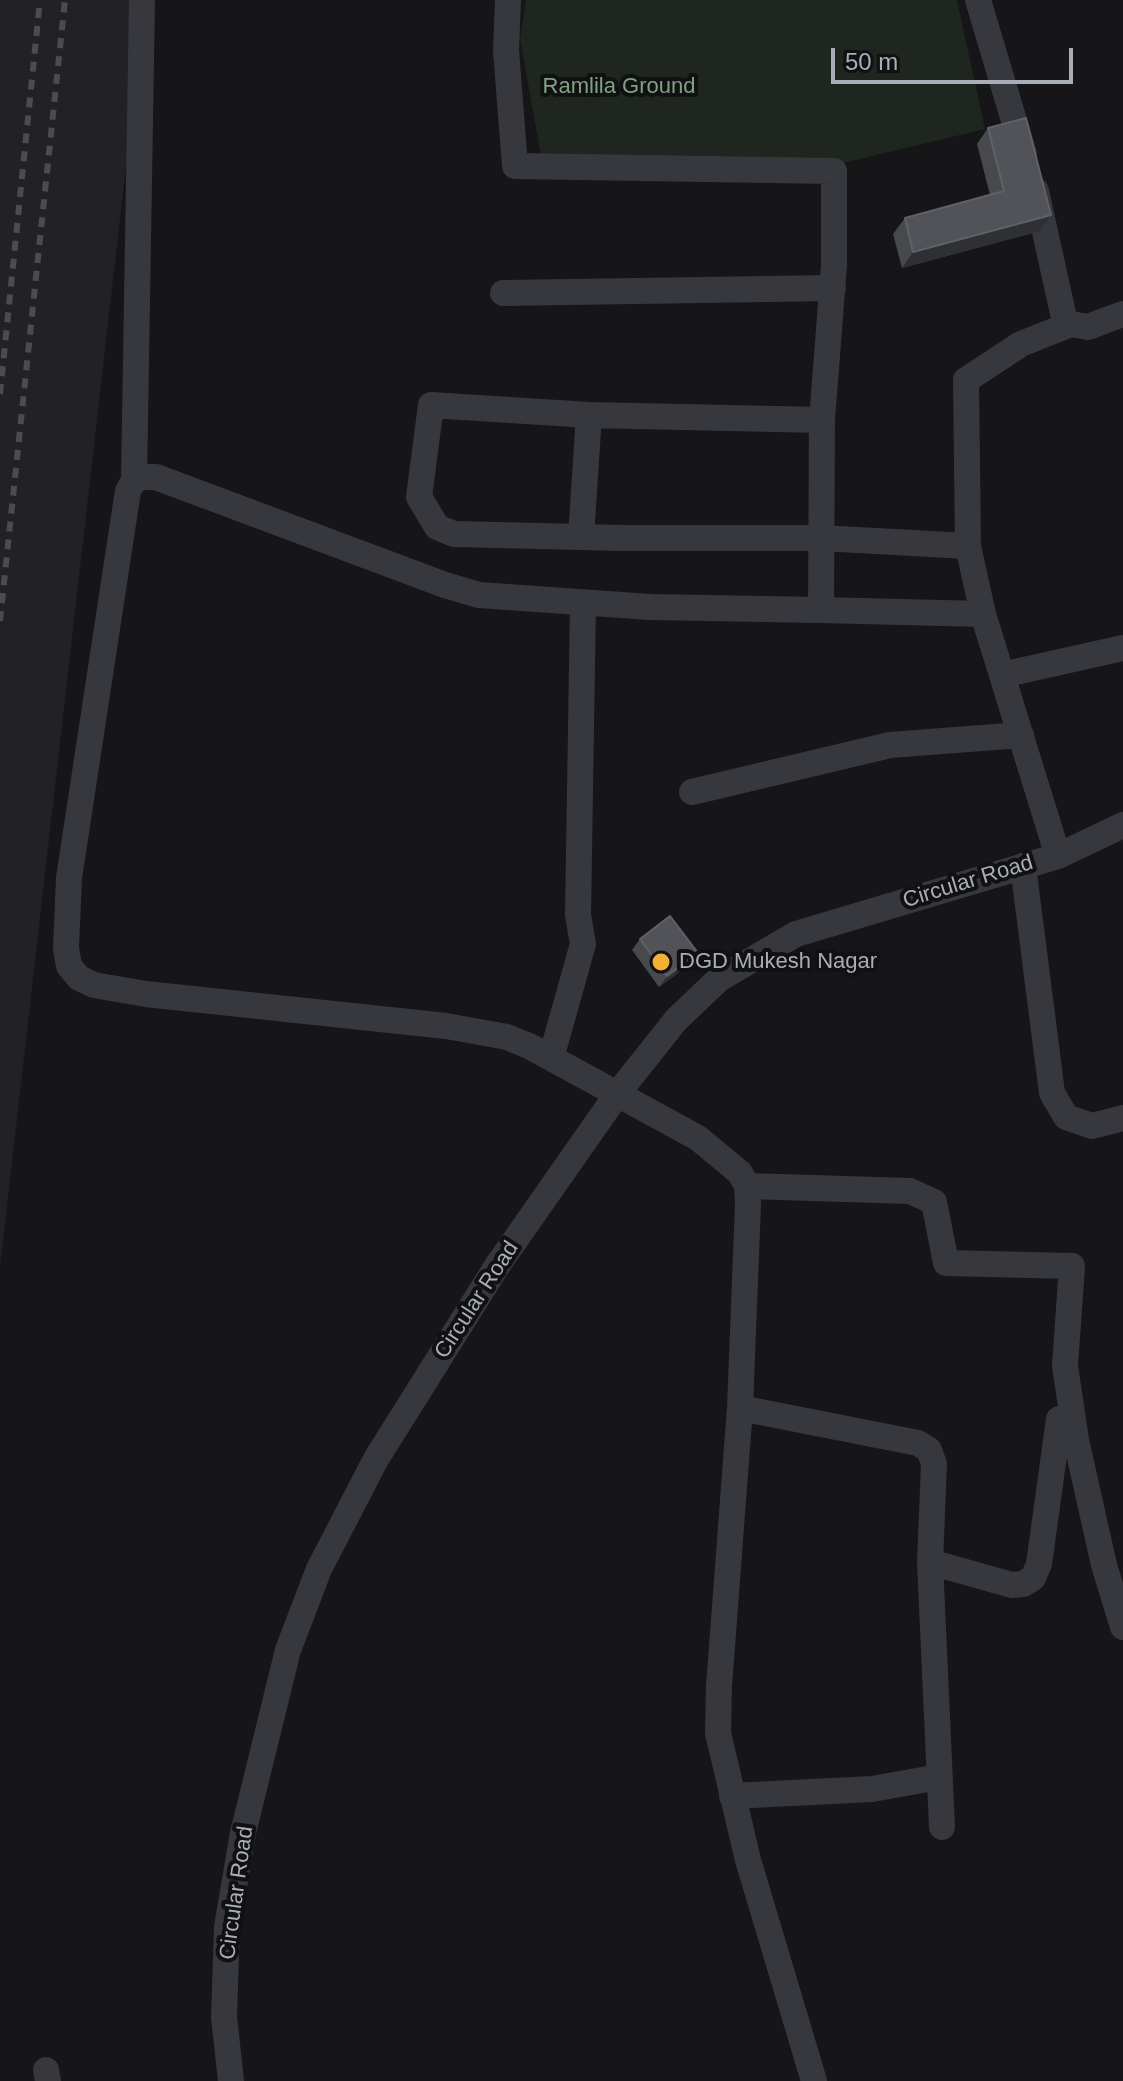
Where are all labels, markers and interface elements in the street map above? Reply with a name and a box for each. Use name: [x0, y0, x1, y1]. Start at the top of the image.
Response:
scale bar: [835, 32, 1077, 82]
text: 50 m: [845, 48, 898, 75]
park label: Ramlila Ground: [543, 74, 695, 100]
street label: Circular Road: [900, 850, 1036, 914]
place label: DGD Mukesh Nagar: [679, 949, 877, 975]
marker: DGD Mukesh Nagar: [650, 951, 672, 973]
street label: Circular Road: [429, 1236, 525, 1364]
street label: Circular Road: [215, 1825, 259, 1961]

